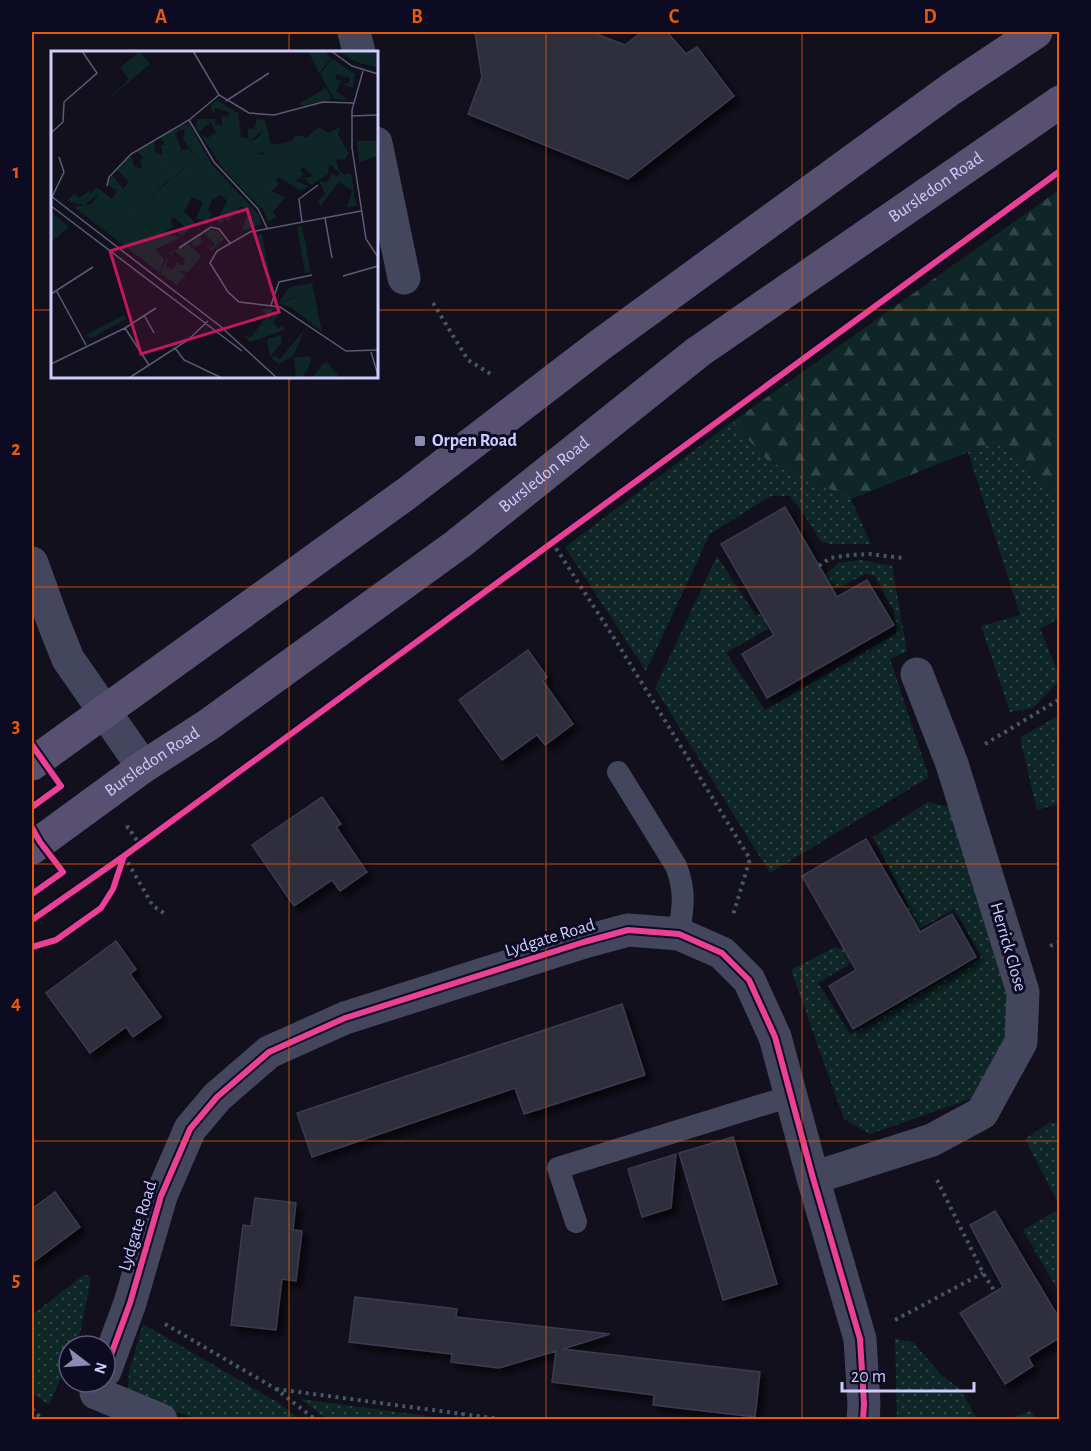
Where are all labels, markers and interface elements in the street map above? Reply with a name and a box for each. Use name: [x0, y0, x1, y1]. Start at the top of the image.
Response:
text: A: [155, 7, 167, 27]
text: B: [411, 7, 423, 27]
text: C: [669, 7, 680, 27]
text: D: [923, 7, 937, 27]
inset map: [51, 51, 378, 378]
street label: Bursledon Road: [886, 149, 986, 226]
text: 1: [12, 162, 20, 182]
place label: Orpen Road: [432, 432, 517, 450]
marker: Orpen Road: [413, 434, 427, 448]
street label: Bursledon Road: [496, 434, 593, 516]
text: 2: [11, 439, 21, 459]
text: 3: [12, 716, 20, 736]
street label: Bursledon Road: [102, 724, 203, 800]
street label: Herrick Close: [987, 900, 1029, 994]
street label: Lydgate Road: [503, 916, 597, 960]
text: 4: [11, 993, 21, 1013]
street label: Lydgate Road: [116, 1179, 160, 1273]
text: 5: [12, 1270, 20, 1290]
north arrow: [57, 1334, 117, 1394]
scale bar: [842, 1355, 974, 1393]
text: N: [91, 1360, 110, 1376]
text: 20 m: [851, 1368, 886, 1386]

